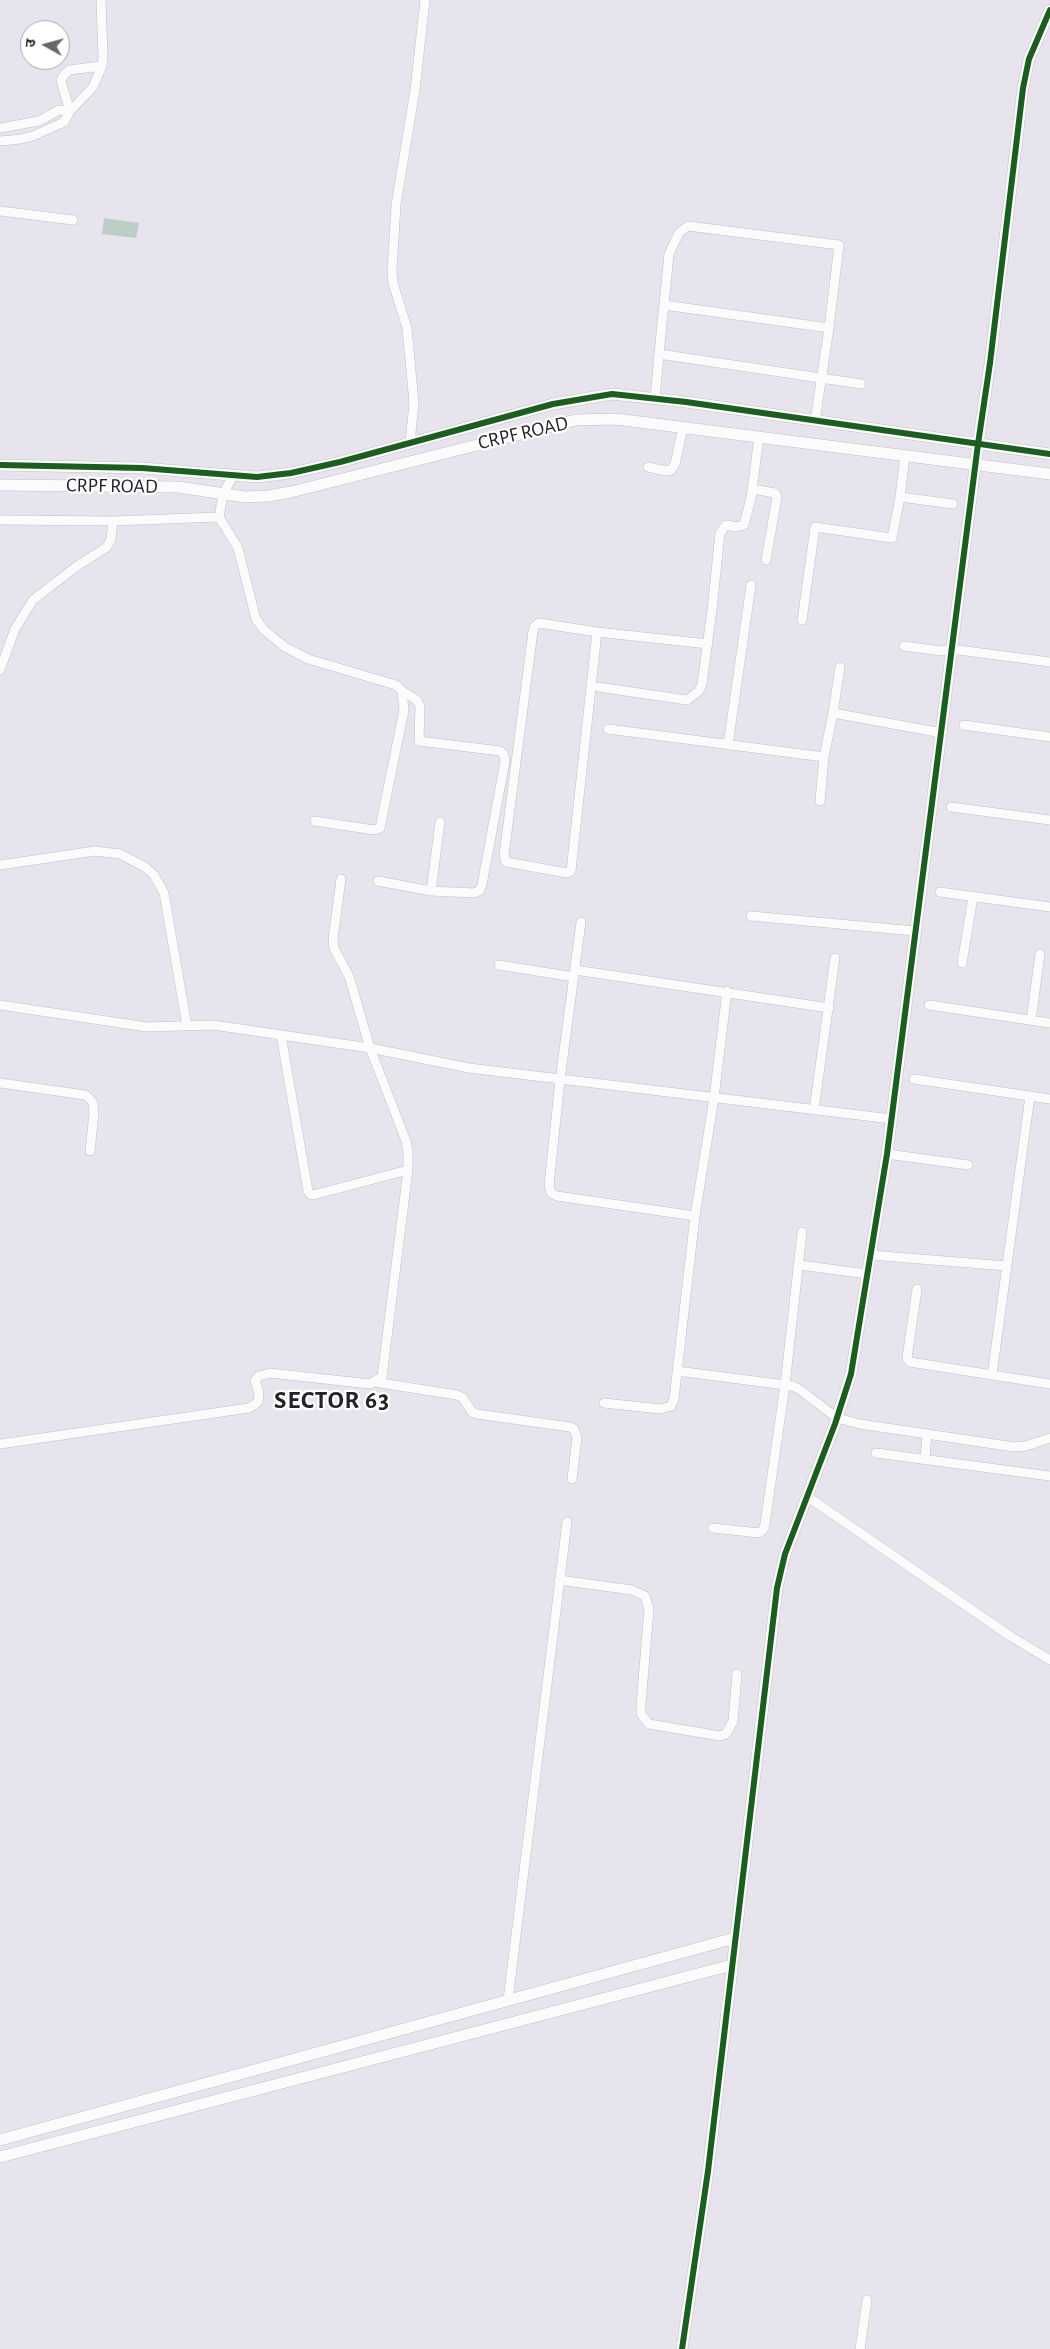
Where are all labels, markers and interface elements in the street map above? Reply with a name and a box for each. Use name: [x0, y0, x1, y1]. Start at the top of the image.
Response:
north arrow: [20, 20, 70, 70]
text: उ: [24, 38, 39, 48]
street label: CRPF ROAD: [476, 411, 570, 455]
street label: CRPF ROAD: [66, 473, 158, 499]
district label: SECTOR 63: [273, 1385, 391, 1415]

